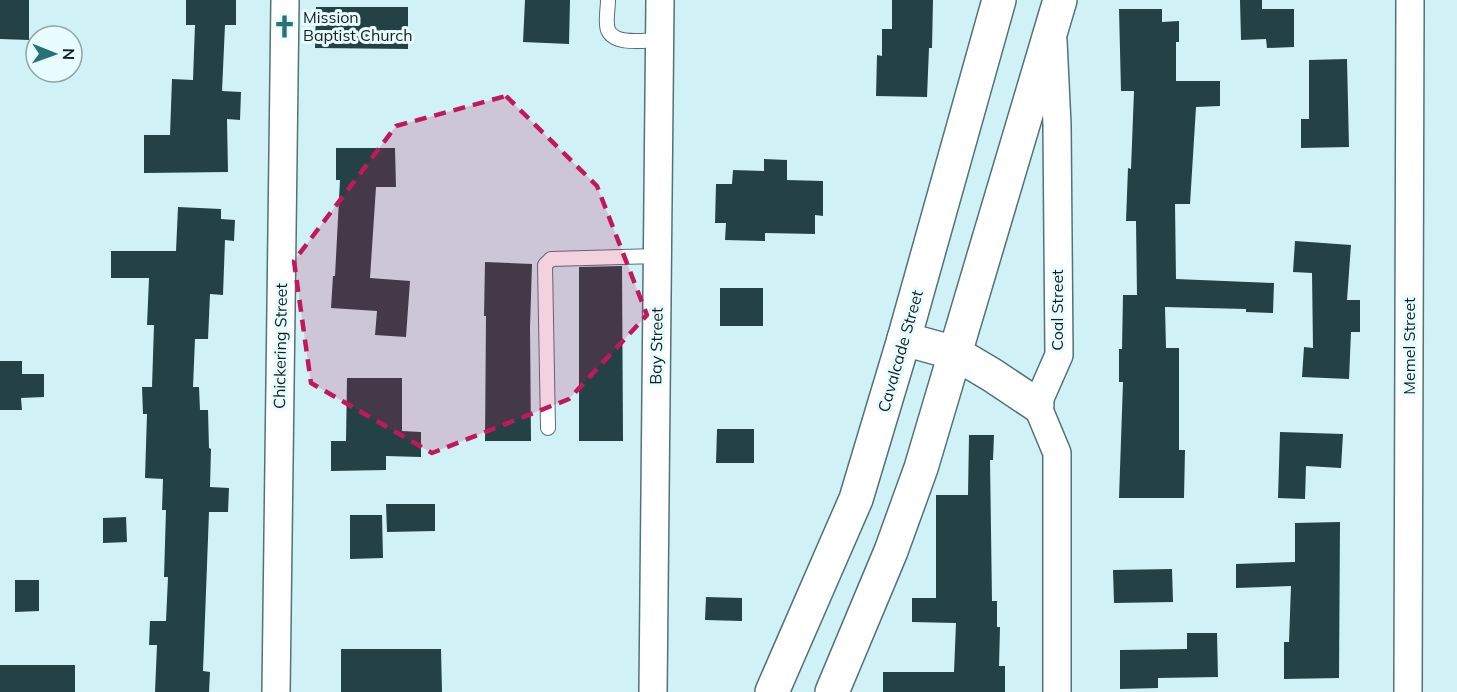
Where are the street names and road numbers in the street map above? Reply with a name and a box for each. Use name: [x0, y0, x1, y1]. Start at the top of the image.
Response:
street label: Coal Street: [1047, 269, 1067, 351]
street label: Chickering Street: [269, 283, 291, 409]
street label: Cavalcade Street: [873, 287, 927, 414]
street label: Memel Street: [1399, 297, 1419, 395]
street label: Bay Street: [645, 307, 667, 385]

